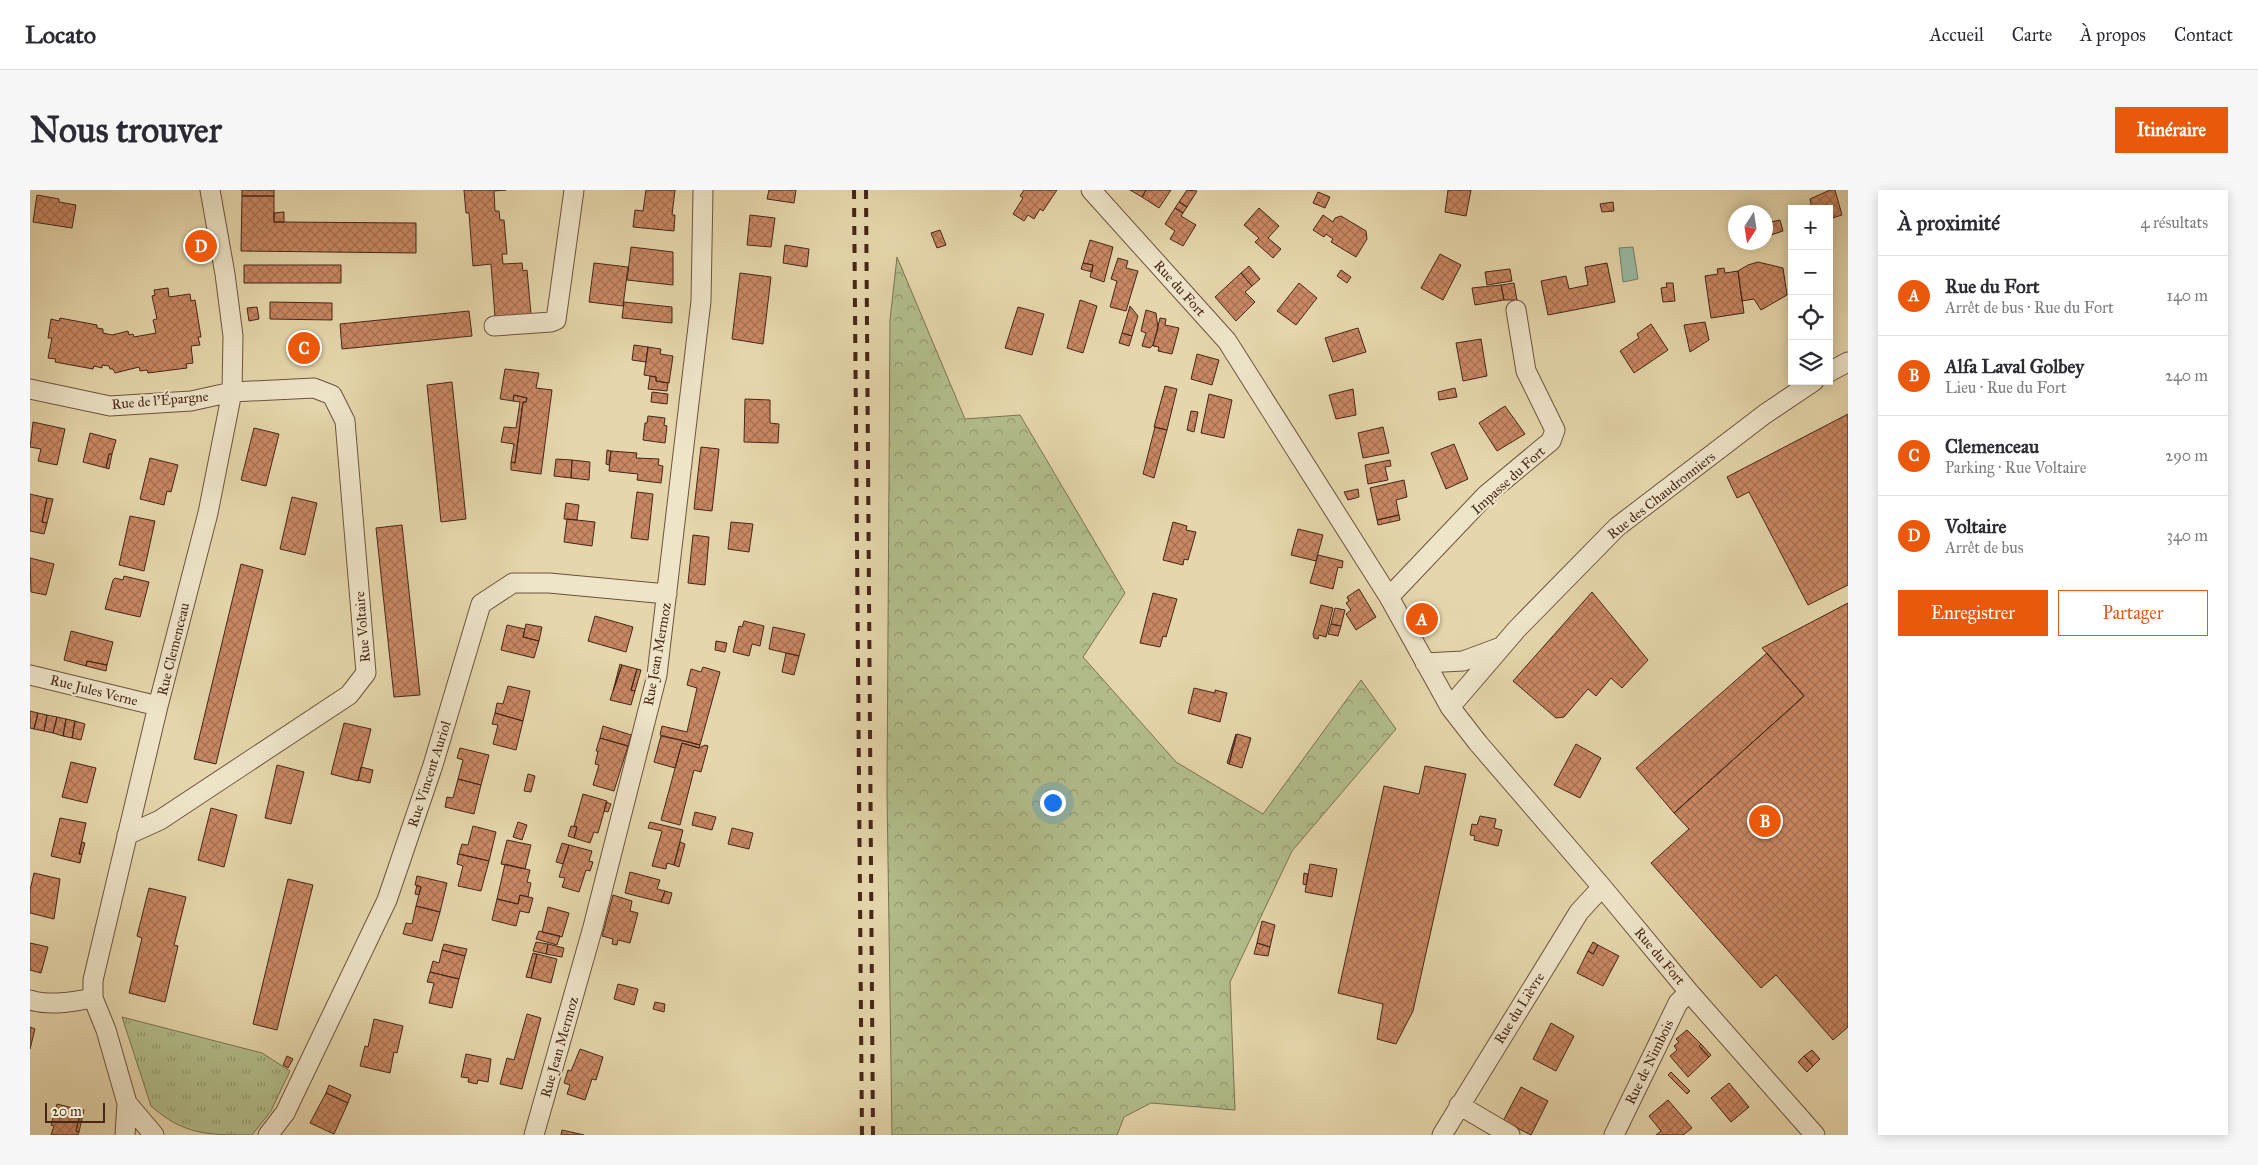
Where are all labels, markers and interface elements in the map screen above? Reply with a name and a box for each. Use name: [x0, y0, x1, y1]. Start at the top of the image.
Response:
text: Locato: [25, 20, 96, 50]
text: Accueil: [1930, 24, 1984, 46]
text: Carte: [2012, 24, 2052, 46]
text: À propos: [2080, 24, 2146, 46]
text: Contact: [2174, 24, 2233, 46]
button: Itinéraire: [2115, 107, 2228, 153]
text: Nous trouver: [30, 109, 222, 152]
north arrow: [1728, 205, 1773, 250]
map controls: [1788, 205, 1833, 385]
button: +: [1788, 205, 1833, 250]
text: À proximité: [1898, 210, 2000, 236]
text: 4 résultats: [2141, 213, 2208, 232]
pin: D: [185, 227, 217, 265]
button: −: [1788, 250, 1833, 295]
street label: Rue du Fort: [1150, 257, 1209, 320]
text: Rue du Fort: [1945, 275, 2040, 298]
text: A: [1909, 286, 1919, 305]
text: 140 m: [2167, 286, 2208, 305]
button: locate: [1788, 295, 1833, 340]
text: Arrêt de bus · Rue du Fort: [1945, 298, 2114, 317]
pin: C: [288, 329, 320, 367]
button: layers: [1788, 340, 1833, 385]
text: Alfa Laval Golbey: [1945, 355, 2084, 378]
text: B: [1909, 366, 1919, 385]
text: 240 m: [2165, 366, 2208, 385]
text: Lieu · Rue du Fort: [1945, 378, 2066, 397]
street label: Rue de l'Épargne: [111, 386, 209, 413]
text: Clemenceau: [1945, 435, 2039, 458]
street label: Impasse du Fort: [1468, 443, 1549, 518]
text: C: [1909, 446, 1919, 465]
text: 290 m: [2165, 446, 2208, 465]
street label: Rue des Chaudronniers: [1604, 448, 1719, 543]
text: Parking · Rue Voltaire: [1945, 458, 2086, 477]
text: Voltaire: [1945, 515, 2007, 538]
text: D: [1908, 526, 1920, 545]
text: 340 m: [2166, 526, 2208, 545]
text: Arrêt de bus: [1945, 538, 2024, 557]
button: Enregistrer: [1898, 590, 2048, 636]
button: Partager: [2058, 590, 2208, 636]
street label: Rue Voltaire: [351, 591, 374, 663]
street label: Rue Clemenceau: [154, 600, 193, 697]
pin: A: [1406, 600, 1438, 638]
street label: Rue Jean Mermoz: [640, 601, 676, 707]
street label: Rue Jules Verne: [48, 671, 140, 711]
street label: Rue Vincent Auriol: [404, 719, 455, 830]
your location: [1040, 790, 1066, 816]
pin: B: [1749, 802, 1781, 840]
street label: Rue du Fort: [1631, 924, 1689, 989]
street label: Rue du Lièvre: [1491, 969, 1548, 1047]
street label: Rue Jean Mermoz: [537, 994, 583, 1100]
street label: Rue de Nimbois: [1622, 1017, 1677, 1107]
scale bar: [45, 1100, 105, 1123]
text: 20 m: [52, 1103, 82, 1120]

